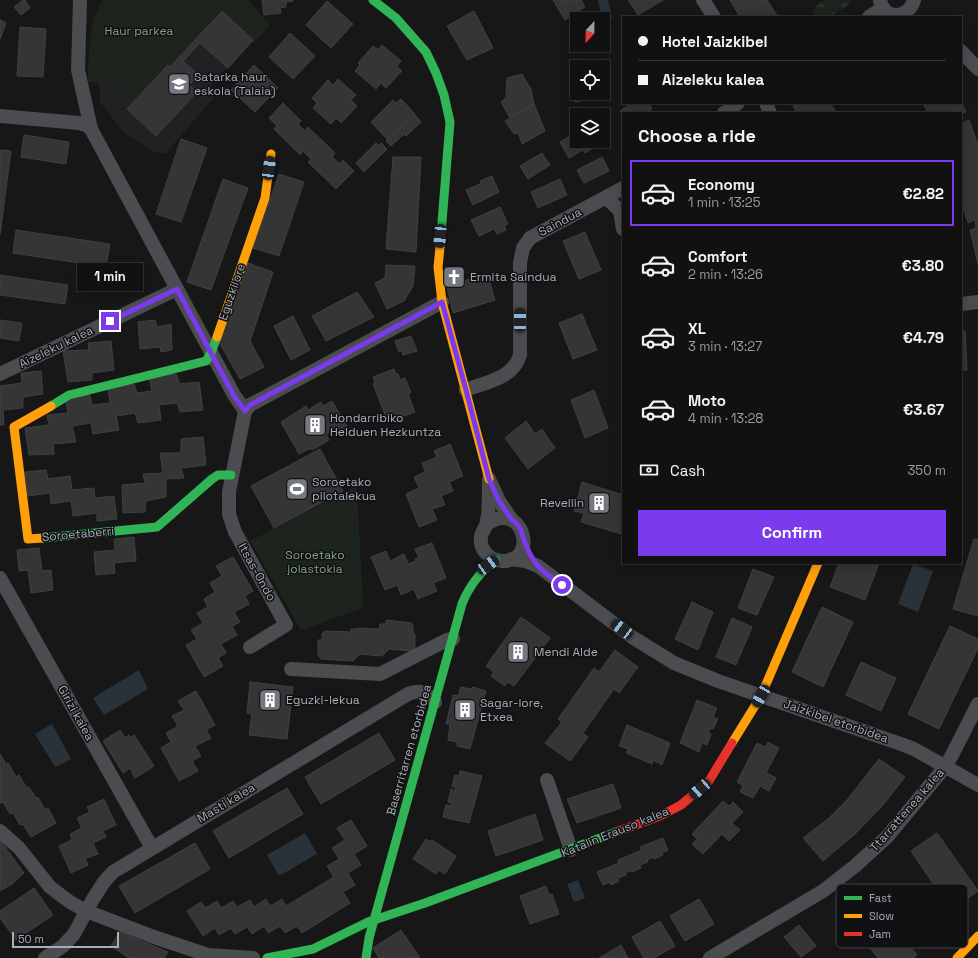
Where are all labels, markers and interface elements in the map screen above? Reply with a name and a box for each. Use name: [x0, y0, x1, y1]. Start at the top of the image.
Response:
north arrow: [570, 12, 610, 52]
map controls: [570, 12, 610, 148]
park label: Haur parkea: [105, 23, 174, 39]
text: Hotel Jaizkibel: [662, 32, 768, 51]
button: locate: [570, 60, 610, 100]
place label: Satarka haur eskola (Talaia): [194, 69, 275, 99]
text: Aizeleku kalea: [662, 70, 764, 89]
school or university icon: Satarka haur eskola (Talaia): [166, 71, 192, 97]
button: layers: [570, 108, 610, 148]
text: Choose a ride: [638, 124, 756, 147]
car: [261, 155, 277, 181]
icon: car: [640, 175, 676, 211]
text: Economy: [688, 175, 755, 194]
text: €2.82: [903, 184, 944, 203]
text: 1 min · 13:25: [688, 194, 760, 211]
street label: Saindua: [536, 204, 584, 240]
car: [433, 224, 447, 248]
icon: car: [640, 247, 676, 283]
text: Comfort: [688, 247, 748, 266]
text: €3.80: [902, 256, 944, 275]
street label: Eguzkilore: [215, 261, 249, 323]
callout: 1 min: [77, 263, 143, 291]
church icon: Ermita Saindua: [441, 264, 467, 290]
text: 2 min · 13:26: [688, 266, 763, 283]
text: 1 min: [94, 268, 126, 285]
place label: Ermita Saindua: [470, 269, 557, 285]
car: [514, 308, 526, 332]
route end: [101, 312, 119, 330]
icon: car: [640, 319, 676, 355]
text: XL: [688, 319, 706, 338]
street label: Aizeleku kalea: [16, 322, 96, 372]
text: €4.79: [903, 328, 944, 347]
text: 3 min · 13:27: [688, 338, 762, 355]
icon: car: [640, 391, 676, 427]
text: Moto: [688, 391, 726, 410]
text: €3.67: [903, 400, 944, 419]
place label: Hondarribiko Helduen Hezkuntza: [330, 410, 441, 440]
text: 4 min · 13:28: [688, 410, 763, 427]
building icon: Hondarribiko Helduen Hezkuntza: [302, 412, 328, 438]
icon: cash: [638, 459, 660, 481]
text: Cash: [670, 461, 705, 480]
text: 350 m: [908, 462, 946, 479]
place label: Soroetako pilotalekua: [312, 474, 376, 504]
sports icon: Soroetako pilotalekua: [284, 476, 310, 502]
building icon: Revellin: [586, 490, 612, 516]
place label: Revellin: [540, 495, 584, 511]
button: Confirm: [638, 510, 946, 556]
street label: Soroetaberri: [41, 523, 115, 545]
street label: Itsas-Ondo: [235, 540, 279, 604]
park label: Soroetako jolastokia: [285, 547, 345, 577]
car: [475, 553, 501, 577]
route start: [553, 576, 571, 594]
car: [609, 617, 635, 641]
building icon: Mendi Alde: [505, 639, 531, 665]
place label: Mendi Alde: [534, 644, 598, 660]
street label: Girizi kalea: [54, 683, 98, 744]
street label: Baserritarren etorbidea: [383, 683, 435, 817]
car: [750, 683, 772, 709]
building icon: Eguzki-lekua: [257, 687, 283, 713]
place label: Eguzki-lekua: [286, 692, 360, 708]
place label: Sagar-lore, Etxea: [480, 695, 543, 725]
street label: Jaizkibel etorbidea: [782, 696, 891, 746]
building icon: Sagar-lore, Etxea: [452, 697, 478, 723]
street label: Ttarrattenea kalea: [866, 765, 948, 855]
car: [687, 777, 713, 801]
street label: Masti kalea: [194, 779, 258, 827]
street label: Katalin Erauso kalea: [559, 803, 671, 861]
legend: [836, 884, 968, 948]
text: Fast: [869, 891, 892, 905]
text: Slow: [869, 909, 894, 923]
text: Jam: [869, 927, 891, 941]
scale bar: [12, 930, 119, 949]
text: 50 m: [18, 932, 44, 946]

